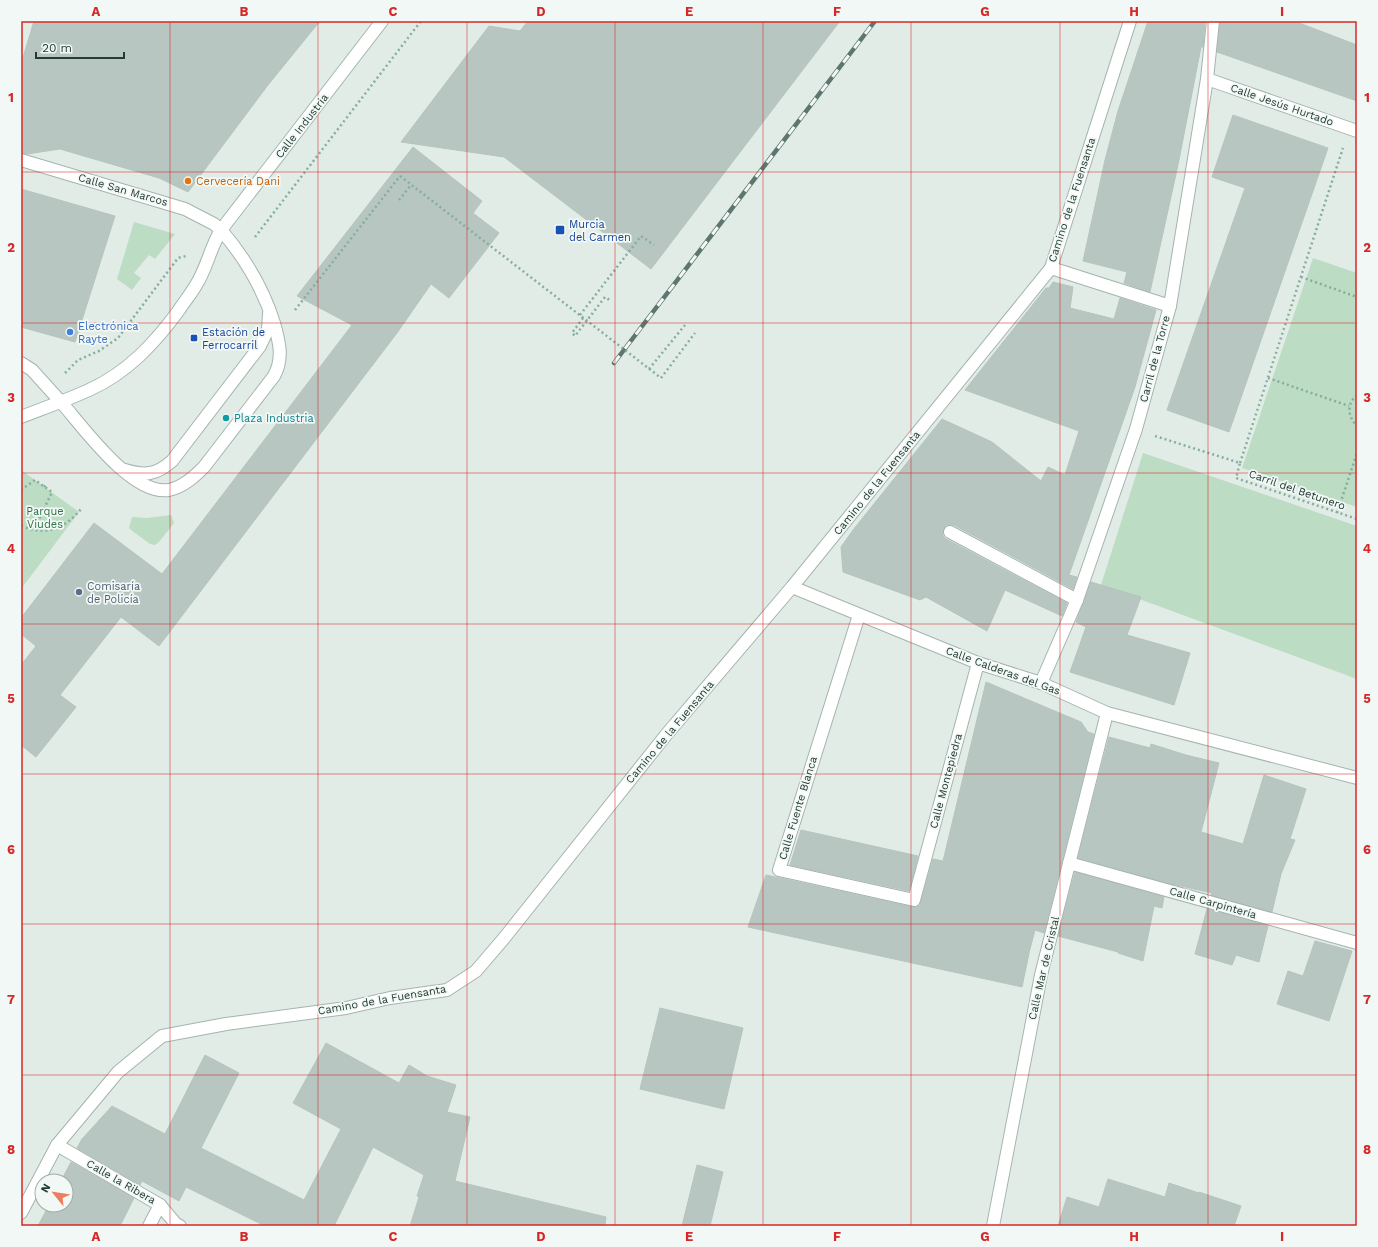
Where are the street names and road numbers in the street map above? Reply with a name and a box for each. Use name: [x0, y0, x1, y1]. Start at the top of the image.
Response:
street label: Calle Jesús Hurtado: [1229, 81, 1335, 129]
street label: Calle Industria: [273, 91, 331, 161]
street label: Camino de la Fuensanta: [1046, 136, 1098, 264]
street label: Calle San Marcos: [77, 171, 170, 209]
street label: Carril de la Torre: [1137, 314, 1173, 404]
street label: Camino de la Fuensanta: [831, 428, 923, 538]
street label: Carril del Betunero: [1247, 467, 1347, 513]
street label: Calle Calderas del Gas: [944, 644, 1062, 698]
street label: Camino de la Fuensanta: [623, 678, 717, 786]
street label: Calle Montepiedra: [927, 732, 965, 830]
street label: Calle Fuente Blanca: [776, 755, 820, 861]
street label: Calle Carpintería: [1168, 884, 1258, 922]
street label: Calle Mar de Cristal: [1026, 914, 1062, 1021]
street label: Camino de la Fuensanta: [317, 982, 447, 1018]
street label: Calle la Ribera: [84, 1157, 158, 1207]

